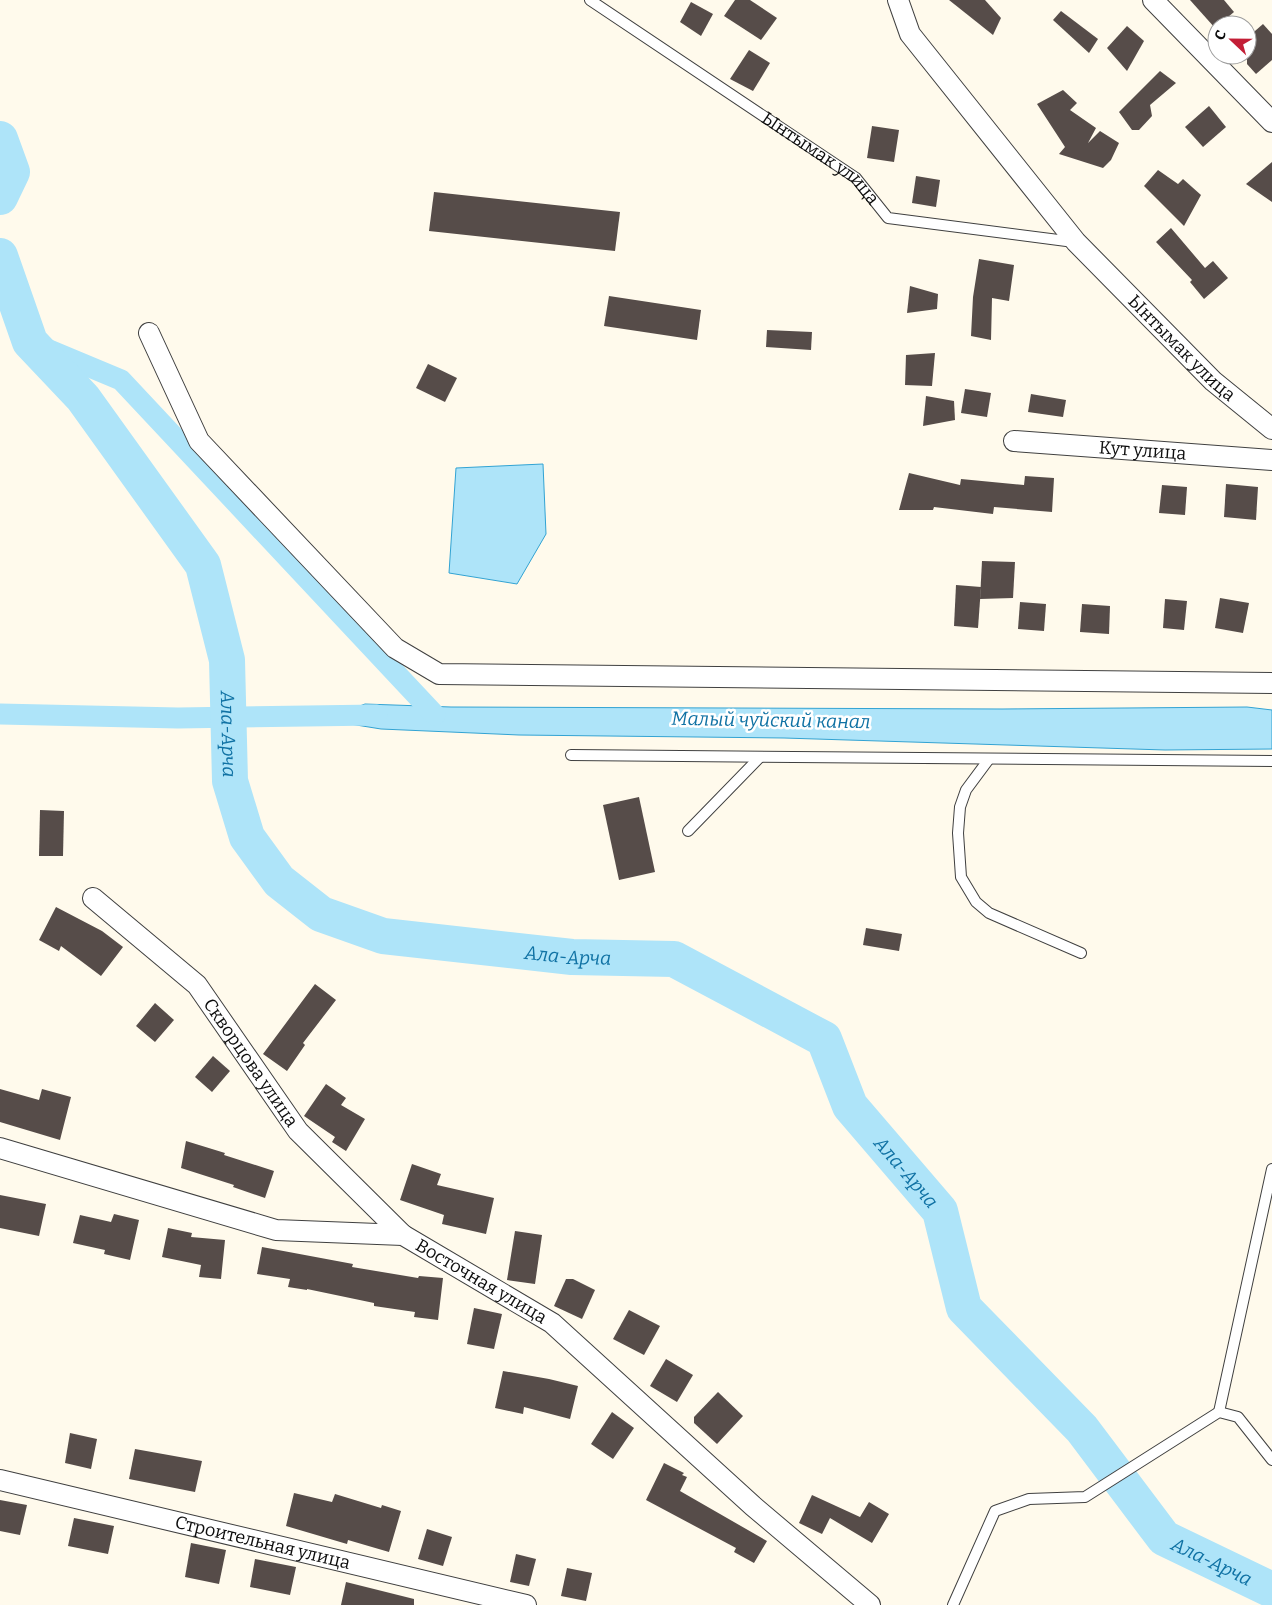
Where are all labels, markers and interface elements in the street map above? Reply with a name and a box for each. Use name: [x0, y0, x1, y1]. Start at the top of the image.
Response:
north arrow: [1207, 15, 1257, 65]
text: С: [1211, 28, 1230, 43]
street label: Ынтымак улица: [758, 107, 884, 209]
street label: Ынтымак улица: [1123, 290, 1240, 406]
street label: Кут улица: [1098, 436, 1187, 465]
water label: Ала-Арча: [216, 690, 241, 778]
water label: Малый чуйский канал: [671, 707, 871, 733]
water label: Ала-Арча: [523, 940, 611, 969]
street label: Скворцова улица: [199, 994, 303, 1131]
water label: Ала-Арча: [869, 1131, 944, 1212]
street label: Восточная улица: [412, 1234, 551, 1329]
street label: Строительная улица: [173, 1511, 353, 1574]
water label: Ала-Арча: [1167, 1532, 1256, 1590]

